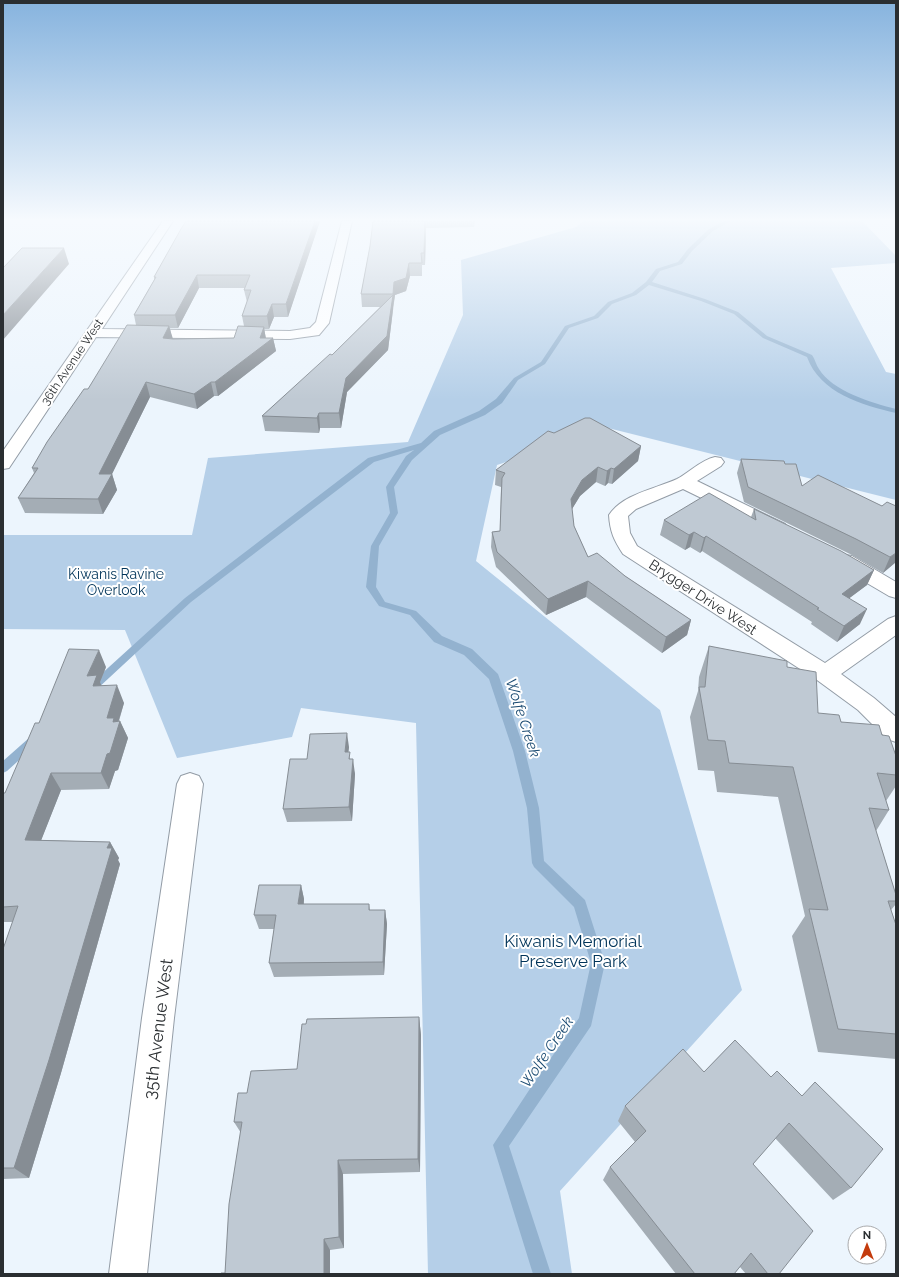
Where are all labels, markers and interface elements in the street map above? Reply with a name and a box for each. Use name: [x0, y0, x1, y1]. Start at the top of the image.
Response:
street label: 36th Avenue West: [38, 316, 106, 408]
street label: Brygger Drive West: [646, 556, 760, 638]
park label: Kiwanis Ravine Overlook: [68, 566, 164, 598]
water label: Wolfe Creek: [502, 676, 544, 760]
park label: Kiwanis Memorial Preserve Park: [504, 931, 642, 971]
street label: 35th Avenue West: [139, 957, 177, 1101]
water label: Wolfe Creek: [517, 1013, 577, 1091]
north arrow: [847, 1225, 887, 1265]
text: N: [863, 1229, 871, 1242]

